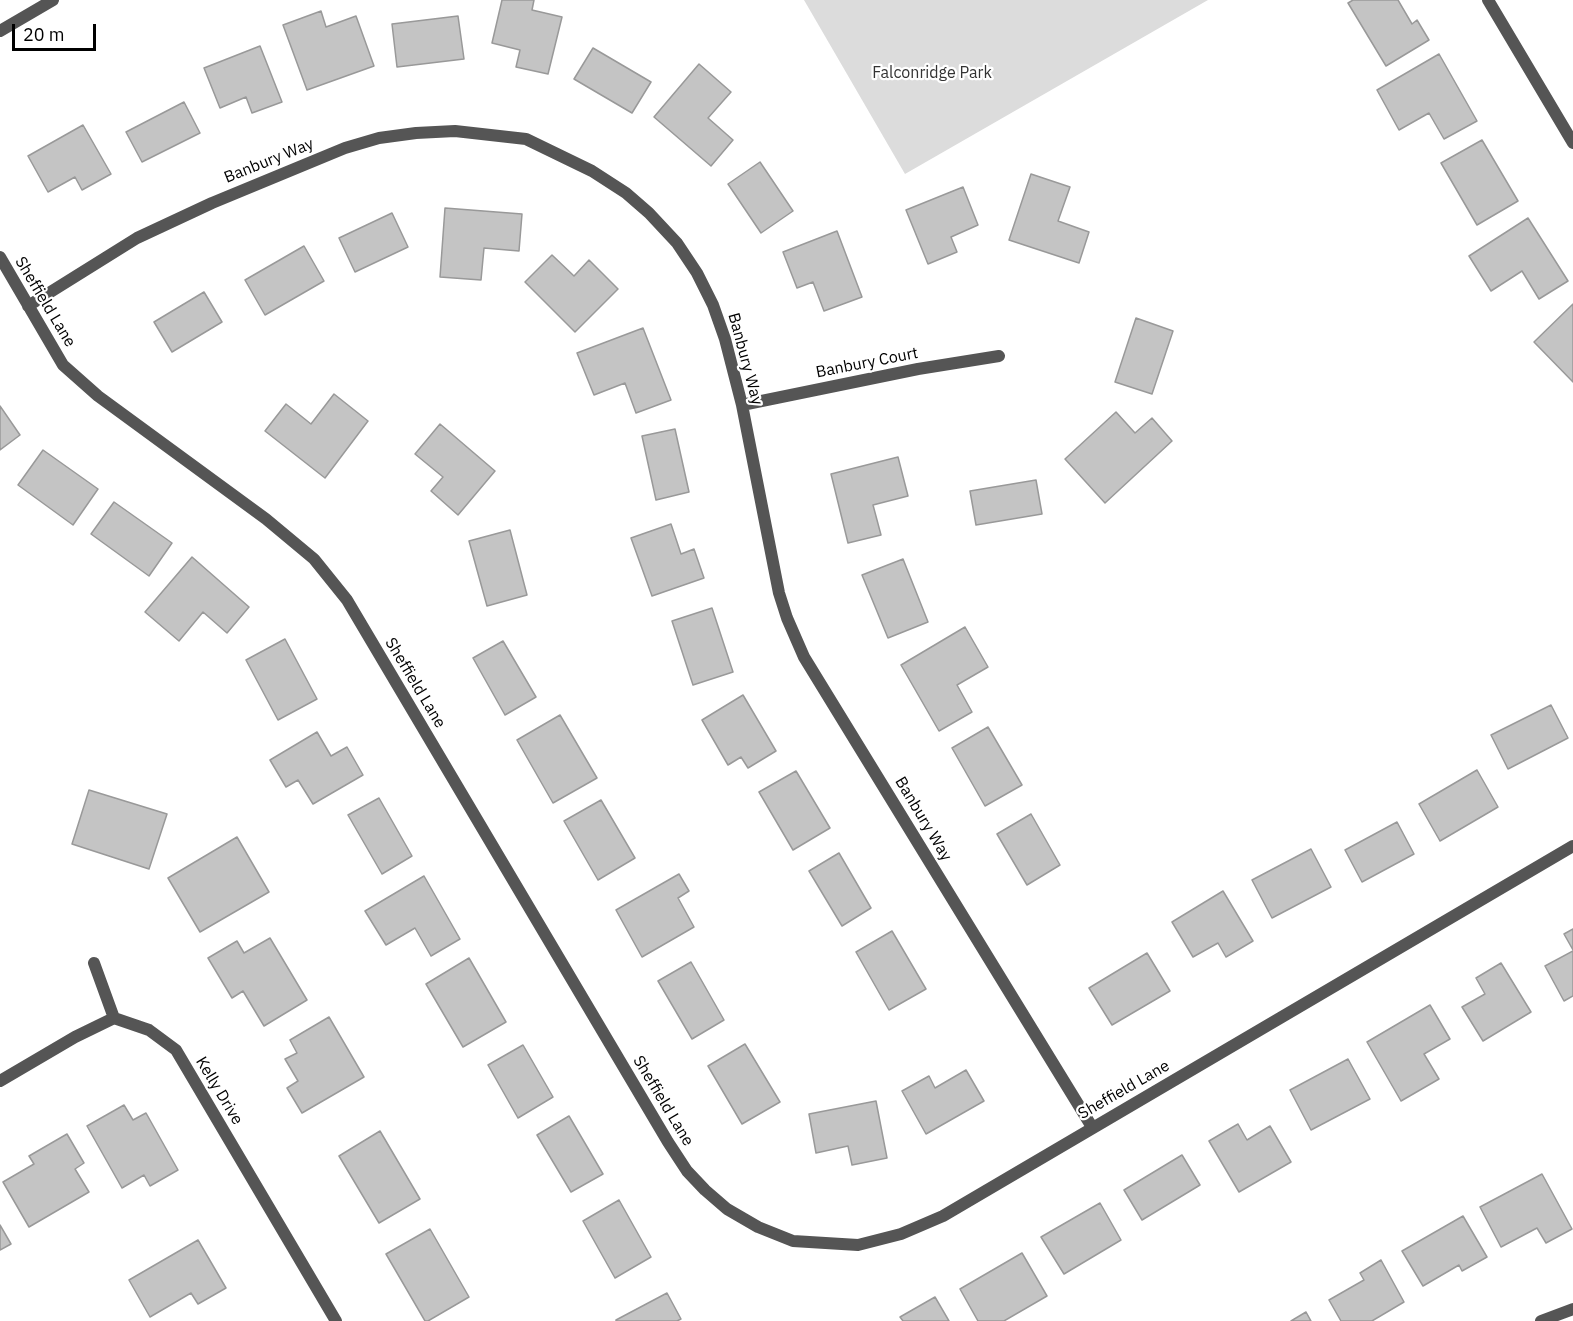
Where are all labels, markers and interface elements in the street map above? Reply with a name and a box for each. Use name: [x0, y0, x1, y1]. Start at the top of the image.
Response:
scale bar: [15, 12, 99, 50]
text: 20 m: [23, 23, 65, 46]
park label: Falconridge Park: [872, 63, 992, 83]
street label: Banbury Way: [221, 134, 317, 188]
street label: Sheffield Lane: [10, 253, 80, 351]
street label: Banbury Way: [723, 311, 767, 407]
street label: Banbury Court: [814, 344, 920, 382]
street label: Sheffield Lane: [380, 634, 450, 732]
street label: Banbury Way: [890, 773, 956, 865]
street label: Sheffield Lane: [628, 1052, 698, 1150]
street label: Kelly Drive: [191, 1054, 247, 1128]
street label: Sheffield Lane: [1075, 1056, 1173, 1124]

